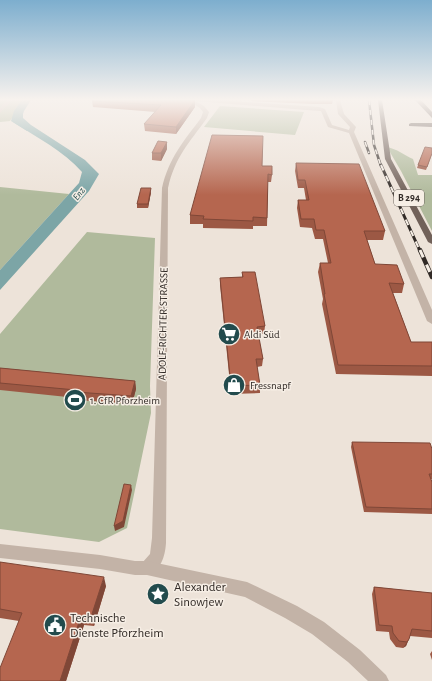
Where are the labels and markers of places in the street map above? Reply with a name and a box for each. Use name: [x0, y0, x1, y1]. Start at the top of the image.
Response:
supermarket icon: Aldi Süd: [216, 321, 242, 347]
place label: Aldi Süd: [244, 329, 280, 340]
shop icon: Fressnapf: [221, 372, 247, 398]
place label: Fressnapf: [250, 380, 291, 391]
sports icon: 1. CfR Pforzheim: [62, 387, 88, 413]
place label: 1. CfR Pforzheim: [90, 395, 160, 406]
place icon: Alexander Sinowjew: [145, 581, 171, 607]
place label: Alexander Sinowjew: [174, 581, 226, 609]
public building icon: Technische Dienste Pforzheim: [42, 612, 68, 638]
place label: Technische Dienste Pforzheim: [70, 612, 164, 640]

